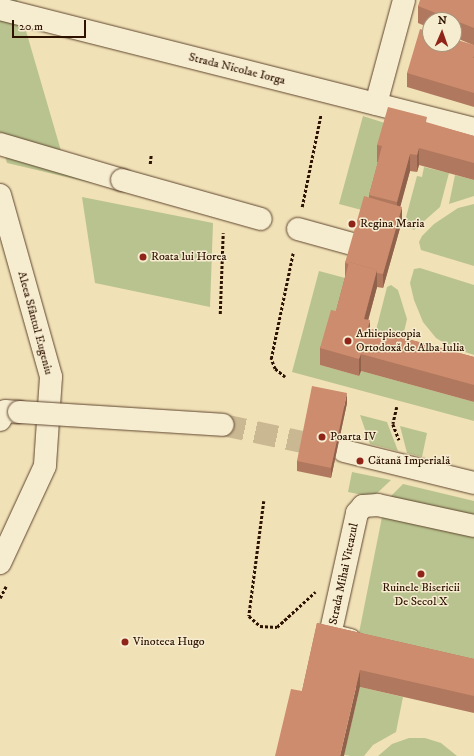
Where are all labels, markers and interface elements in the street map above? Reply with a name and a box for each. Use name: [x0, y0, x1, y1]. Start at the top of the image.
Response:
scale bar: [14, 12, 88, 38]
north arrow: [422, 12, 462, 52]
text: N: [438, 14, 447, 28]
text: 20 m: [19, 19, 43, 34]
street label: Strada Nicolae Iorga: [187, 50, 287, 88]
place label: Regina Maria: [360, 217, 424, 231]
marker: Regina Maria: [347, 219, 357, 229]
place label: Roata lui Horea: [151, 250, 227, 264]
marker: Roata lui Horea: [138, 252, 148, 262]
street label: Aleea Sfântul Eugeniu: [14, 270, 56, 376]
place label: Arhiepiscopia Ortodoxă de Alba Iulia: [356, 327, 464, 355]
marker: Arhiepiscopia Ortodoxă de Alba Iulia: [343, 336, 353, 346]
place label: Poarta IV: [330, 430, 376, 444]
marker: Poarta IV: [317, 432, 327, 442]
place label: Cătană Imperială: [368, 454, 450, 468]
marker: Cătană Imperială: [355, 456, 365, 466]
street label: Strada Mihai Viteazul: [326, 522, 362, 626]
marker: Ruinele Bisericii De Secol X: [416, 569, 426, 579]
place label: Ruinele Bisericii De Secol X: [382, 581, 460, 609]
place label: Vinoteca Hugo: [133, 635, 205, 649]
marker: Vinoteca Hugo: [120, 637, 130, 647]

